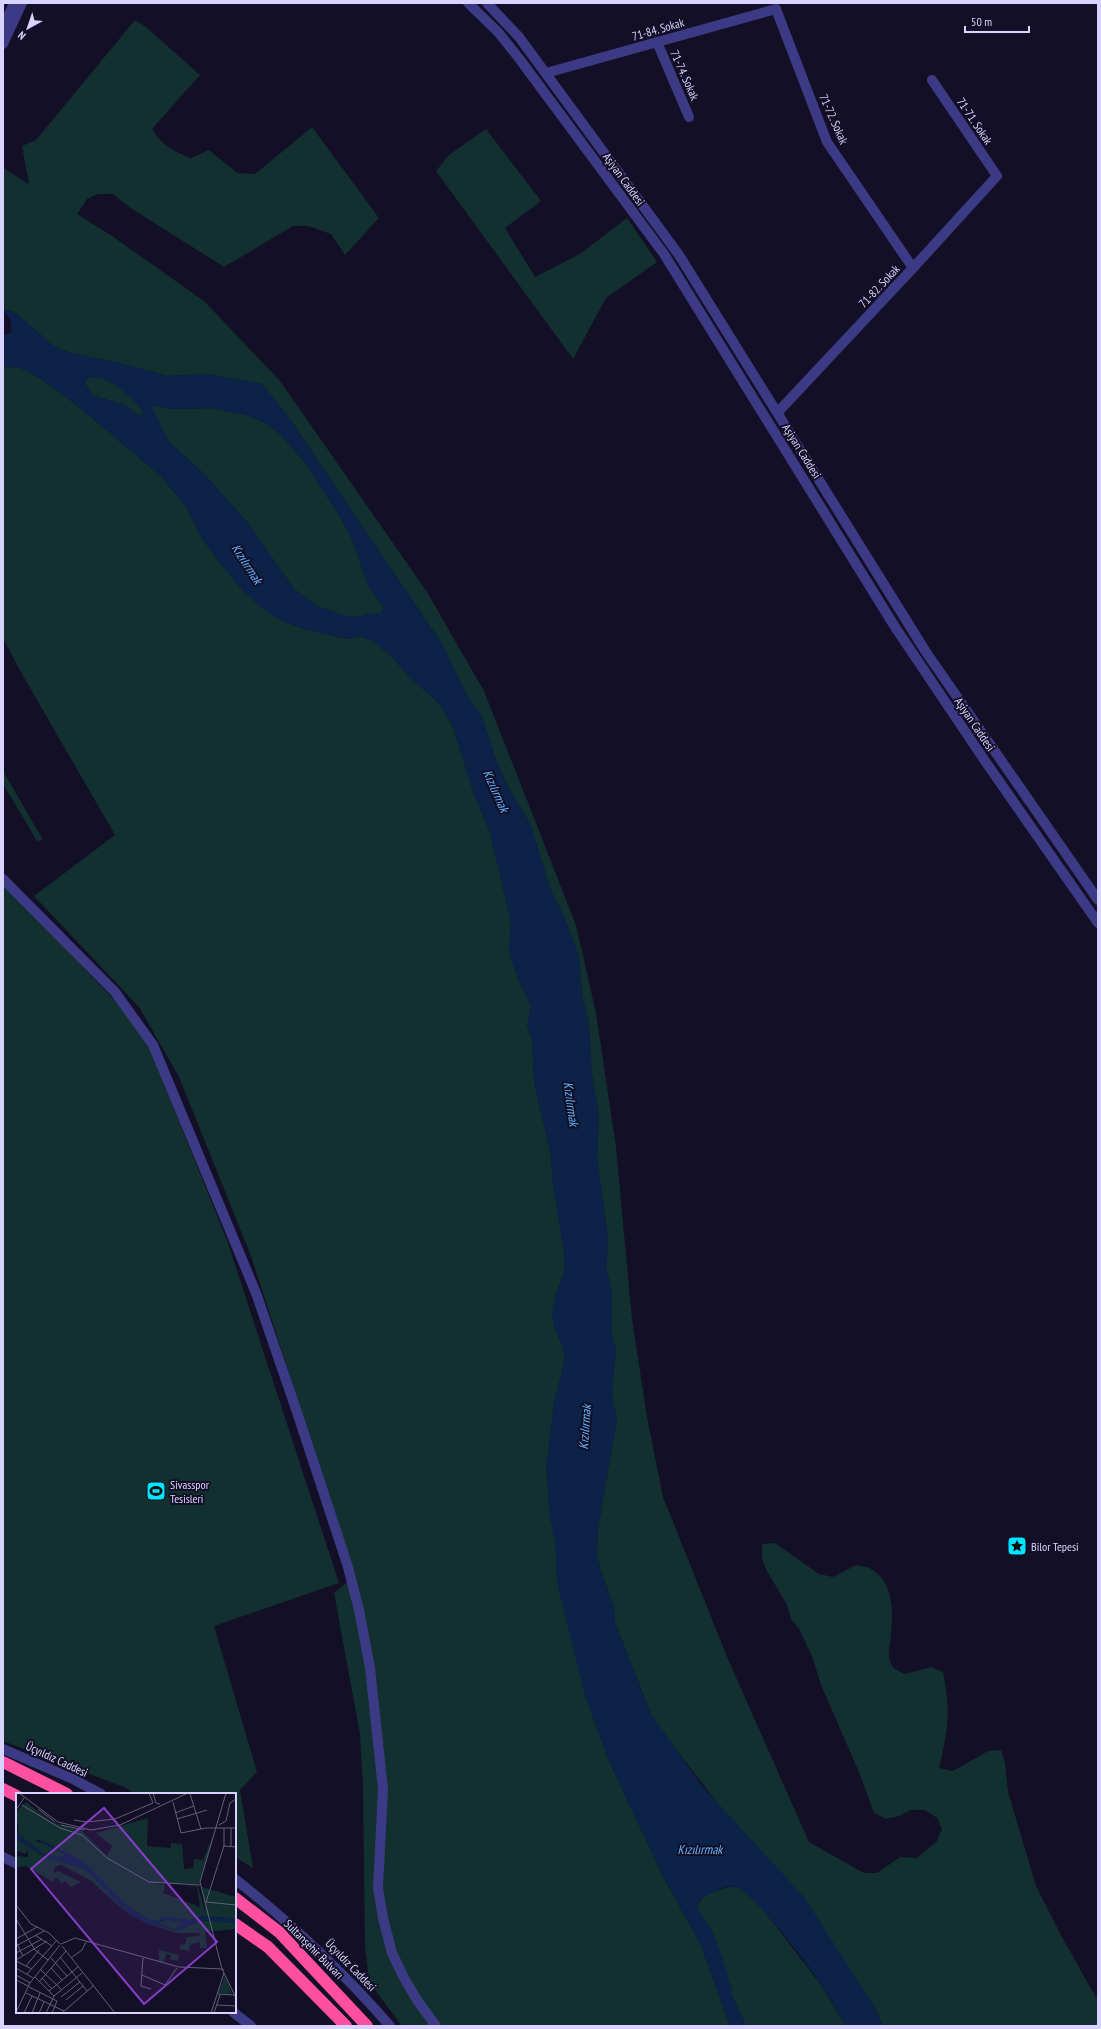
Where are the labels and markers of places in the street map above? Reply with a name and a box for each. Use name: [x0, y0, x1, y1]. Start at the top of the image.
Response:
place label: Sivasspor Tesisleri: [170, 1477, 210, 1506]
sports icon: Sivasspor Tesisleri: [145, 1480, 167, 1502]
place icon: Bilor Tepesi: [1006, 1535, 1028, 1557]
place label: Bilor Tepesi: [1031, 1539, 1079, 1554]

